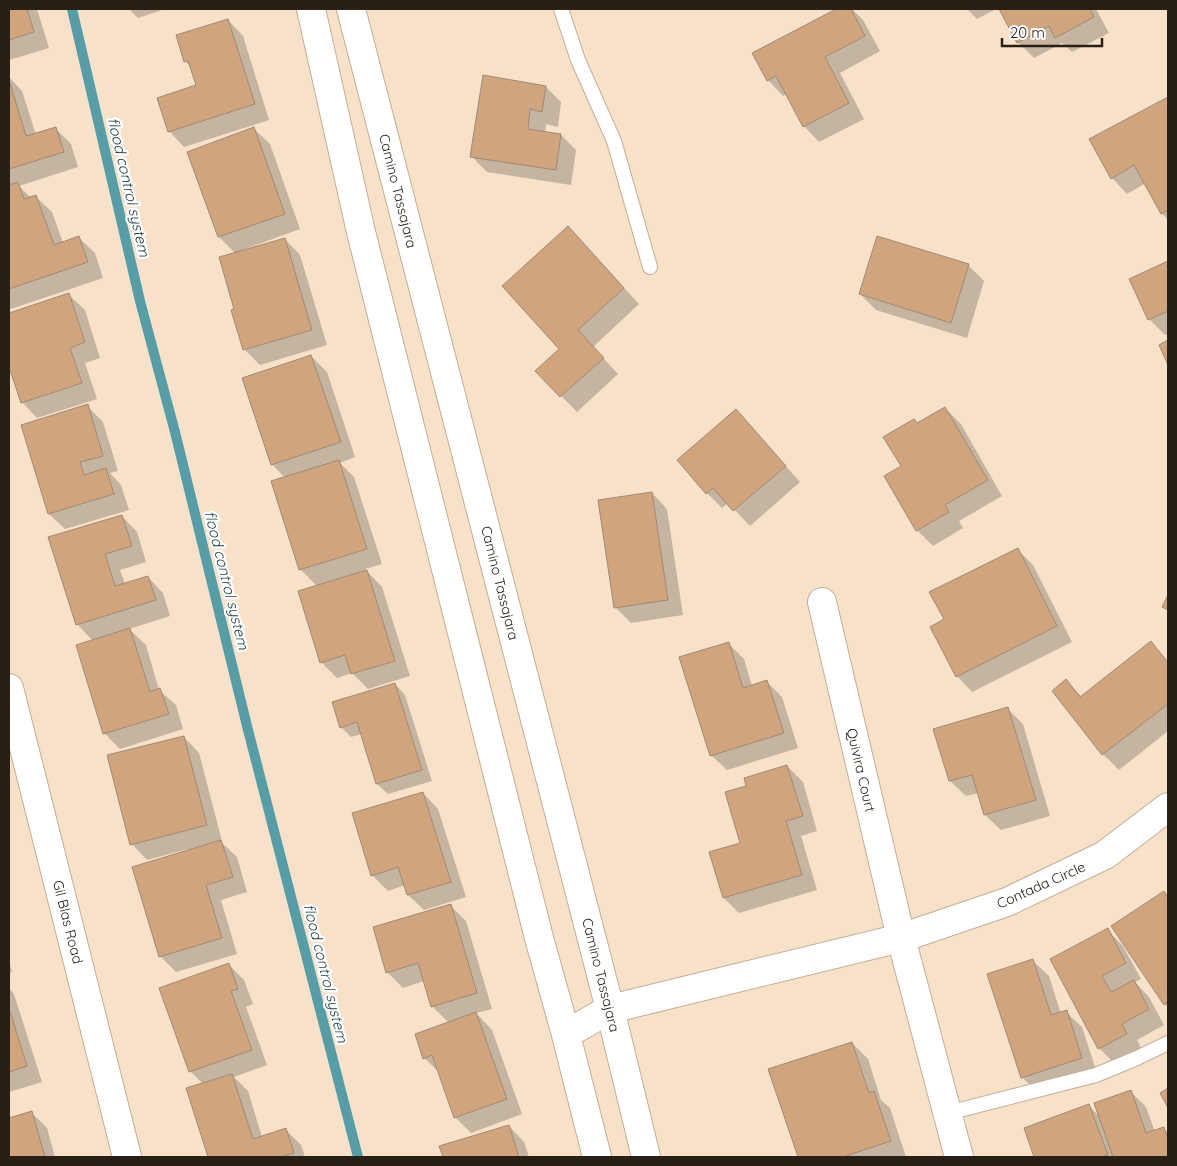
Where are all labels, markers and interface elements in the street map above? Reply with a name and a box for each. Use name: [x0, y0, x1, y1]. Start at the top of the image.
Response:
scale bar: [1002, 15, 1102, 47]
text: 20 m: [1010, 23, 1045, 42]
water label: flood control system: [104, 115, 154, 259]
street label: Camino Tassajara: [375, 132, 421, 250]
water label: flood control system: [201, 509, 254, 652]
street label: Camino Tassajara: [477, 524, 523, 642]
street label: Quivira Court: [843, 726, 879, 814]
street label: Contada Circle: [994, 857, 1088, 913]
street label: Gil Blas Road: [49, 878, 87, 966]
water label: flood control system: [300, 902, 353, 1045]
street label: Camino Tassajara: [578, 916, 624, 1034]

